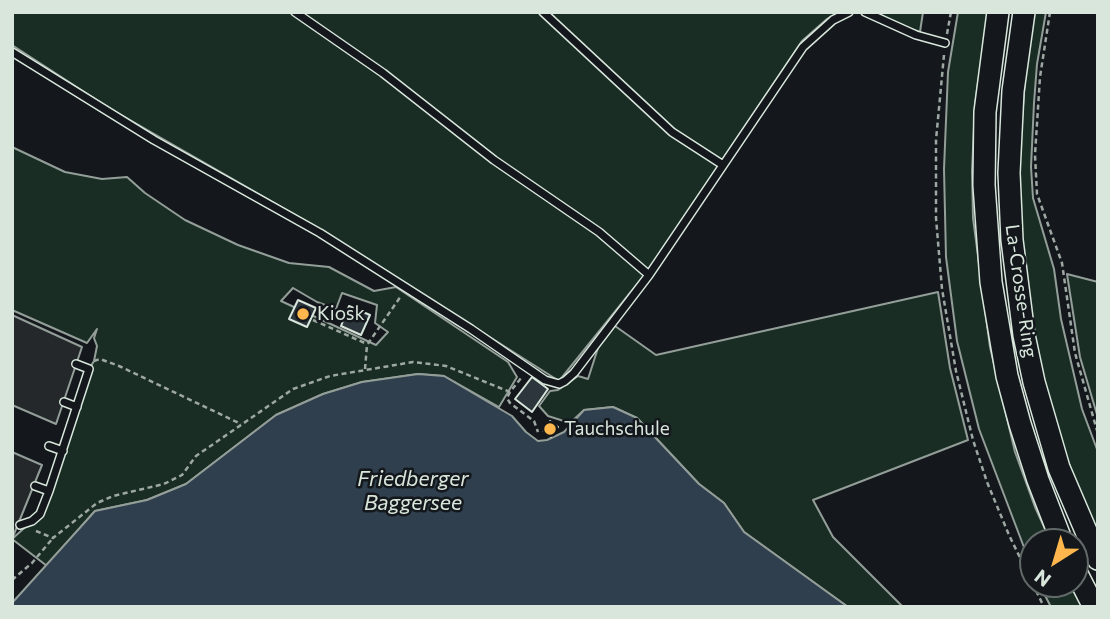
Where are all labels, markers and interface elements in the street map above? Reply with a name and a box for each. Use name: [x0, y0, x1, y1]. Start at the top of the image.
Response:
street label: La-Crosse-Ring: [1000, 223, 1042, 359]
place label: Kiosk: [317, 303, 365, 325]
marker: Kiosk: [295, 306, 311, 322]
place label: Tauchschule: [564, 418, 670, 440]
marker: Tauchschule: [542, 421, 558, 437]
water label: Friedberger Baggersee: [357, 466, 469, 516]
north arrow: [1019, 528, 1089, 598]
text: N: [1030, 565, 1055, 592]

